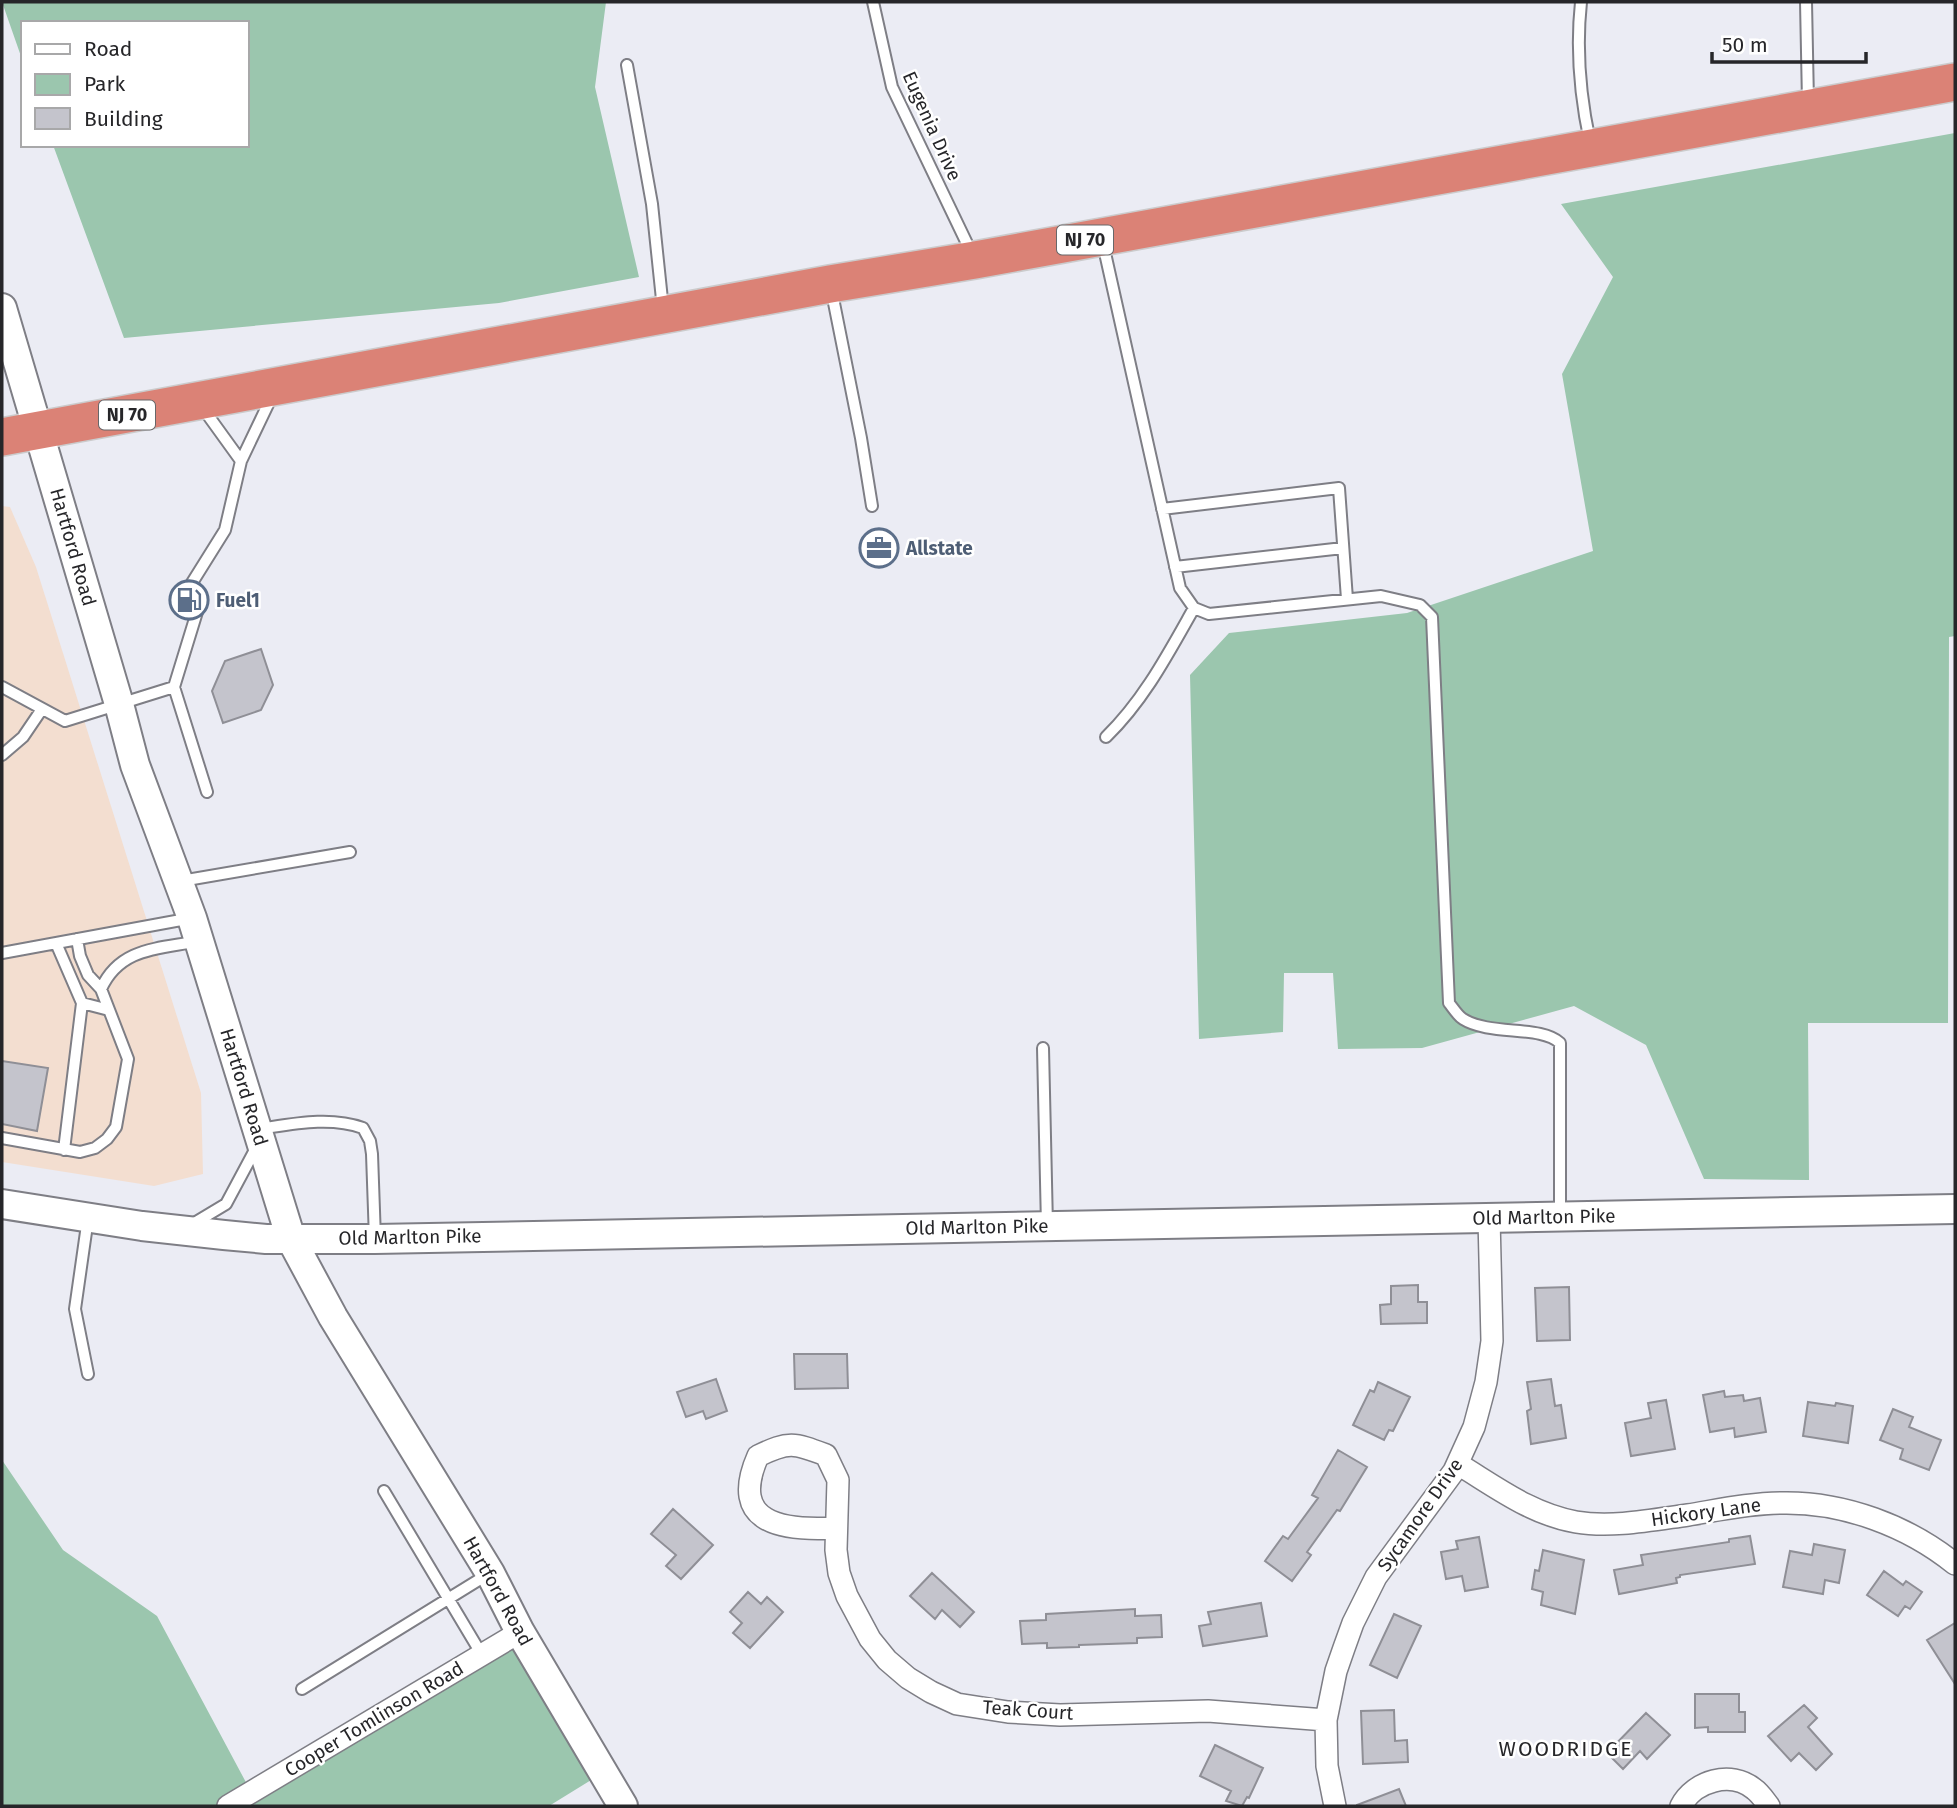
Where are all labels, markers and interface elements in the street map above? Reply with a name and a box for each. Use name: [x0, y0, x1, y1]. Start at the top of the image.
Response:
legend: [21, 21, 248, 147]
scale bar: [1712, 21, 1866, 65]
text: 50 m: [1722, 32, 1768, 58]
text: Road: [84, 36, 132, 62]
street label: Eugenia Drive: [898, 68, 966, 184]
text: Park: [84, 71, 126, 97]
text: Building: [84, 106, 163, 132]
road number: NJ 70: [1057, 226, 1113, 254]
road number: NJ 70: [99, 400, 155, 430]
street label: Hartford Road: [45, 485, 101, 609]
office icon: Allstate: [858, 527, 900, 569]
place label: Allstate: [905, 537, 973, 560]
fuel station icon: Fuel1: [168, 579, 210, 621]
place label: Fuel1: [216, 589, 260, 612]
street label: Hartford Road: [215, 1025, 273, 1149]
street label: Old Marlton Pike: [1472, 1204, 1616, 1230]
street label: Old Marlton Pike: [905, 1214, 1049, 1240]
street label: Old Marlton Pike: [338, 1224, 482, 1250]
street label: Sycamore Drive: [1373, 1454, 1467, 1576]
street label: Hickory Lane: [1650, 1493, 1762, 1531]
street label: Hartford Road: [458, 1532, 538, 1650]
street label: Cooper Tomlinson Road: [280, 1656, 468, 1782]
street label: Teak Court: [982, 1695, 1074, 1725]
district label: WOODRIDGE: [1499, 1736, 1633, 1762]

